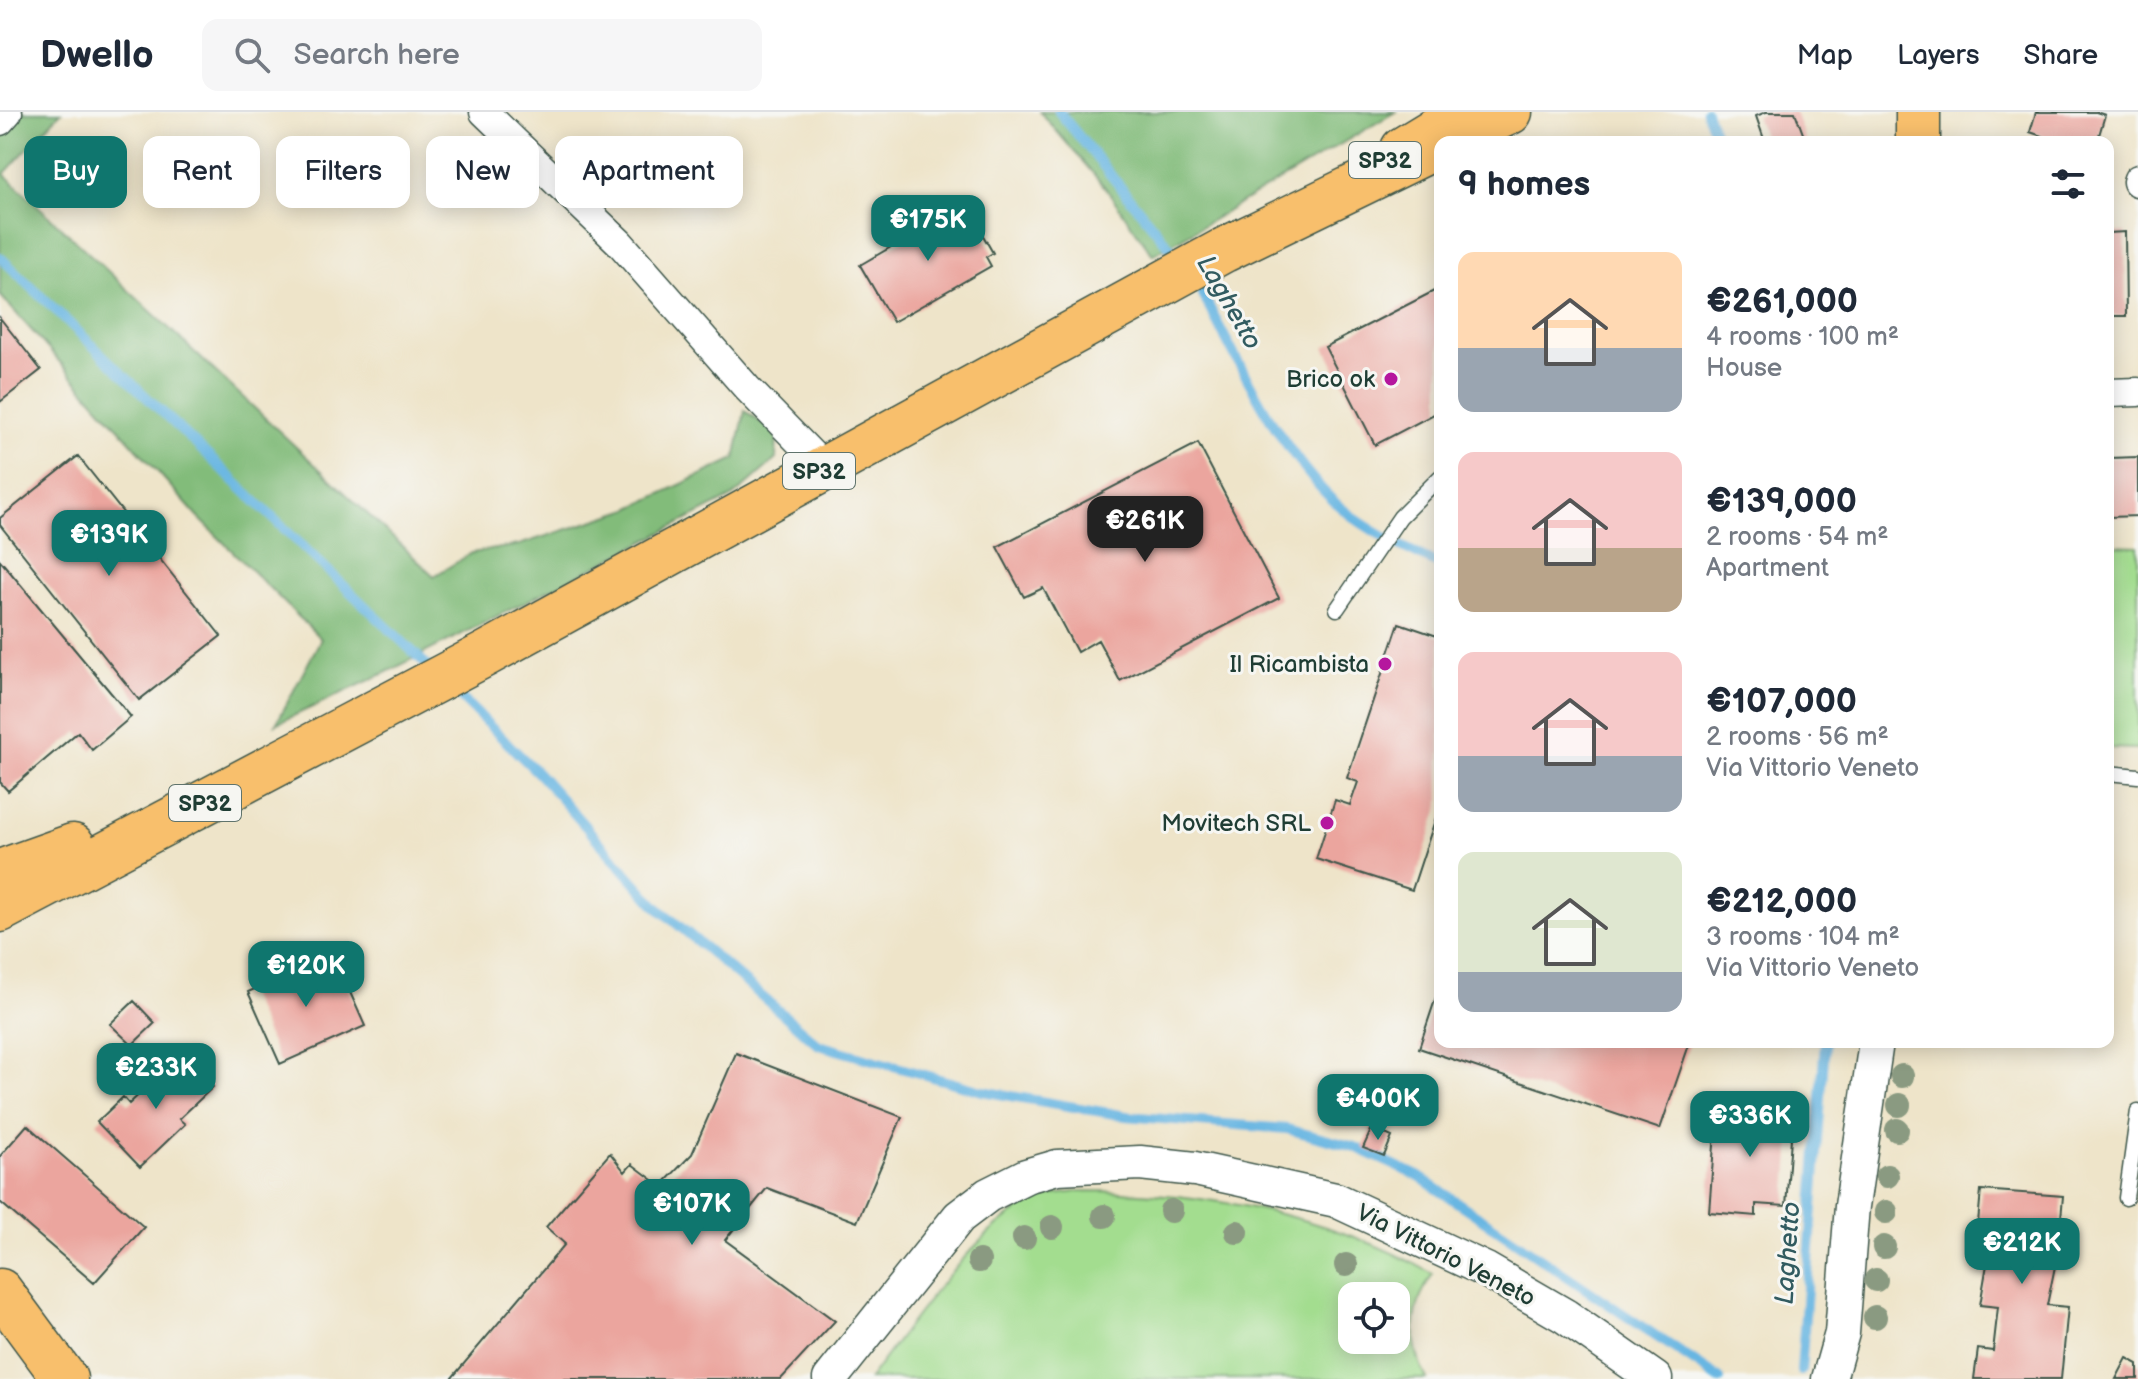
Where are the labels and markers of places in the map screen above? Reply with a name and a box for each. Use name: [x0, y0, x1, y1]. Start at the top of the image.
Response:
pin: €175K: [872, 195, 984, 263]
place label: Brico ok: [1286, 365, 1375, 394]
marker: Brico ok: [1382, 370, 1400, 388]
pin: €261K: [1089, 496, 1201, 564]
pin: €139K: [53, 510, 165, 578]
place label: Il Ricambista: [1229, 650, 1369, 679]
marker: Il Ricambista: [1376, 655, 1394, 673]
place label: Movitech SRL: [1161, 809, 1311, 838]
marker: Movitech SRL: [1318, 814, 1336, 832]
pin: €120K: [250, 941, 362, 1009]
pin: €233K: [100, 1043, 212, 1111]
pin: €400K: [1322, 1074, 1434, 1142]
pin: €336K: [1694, 1091, 1806, 1159]
pin: €107K: [636, 1179, 748, 1247]
pin: €212K: [1966, 1218, 2078, 1286]

